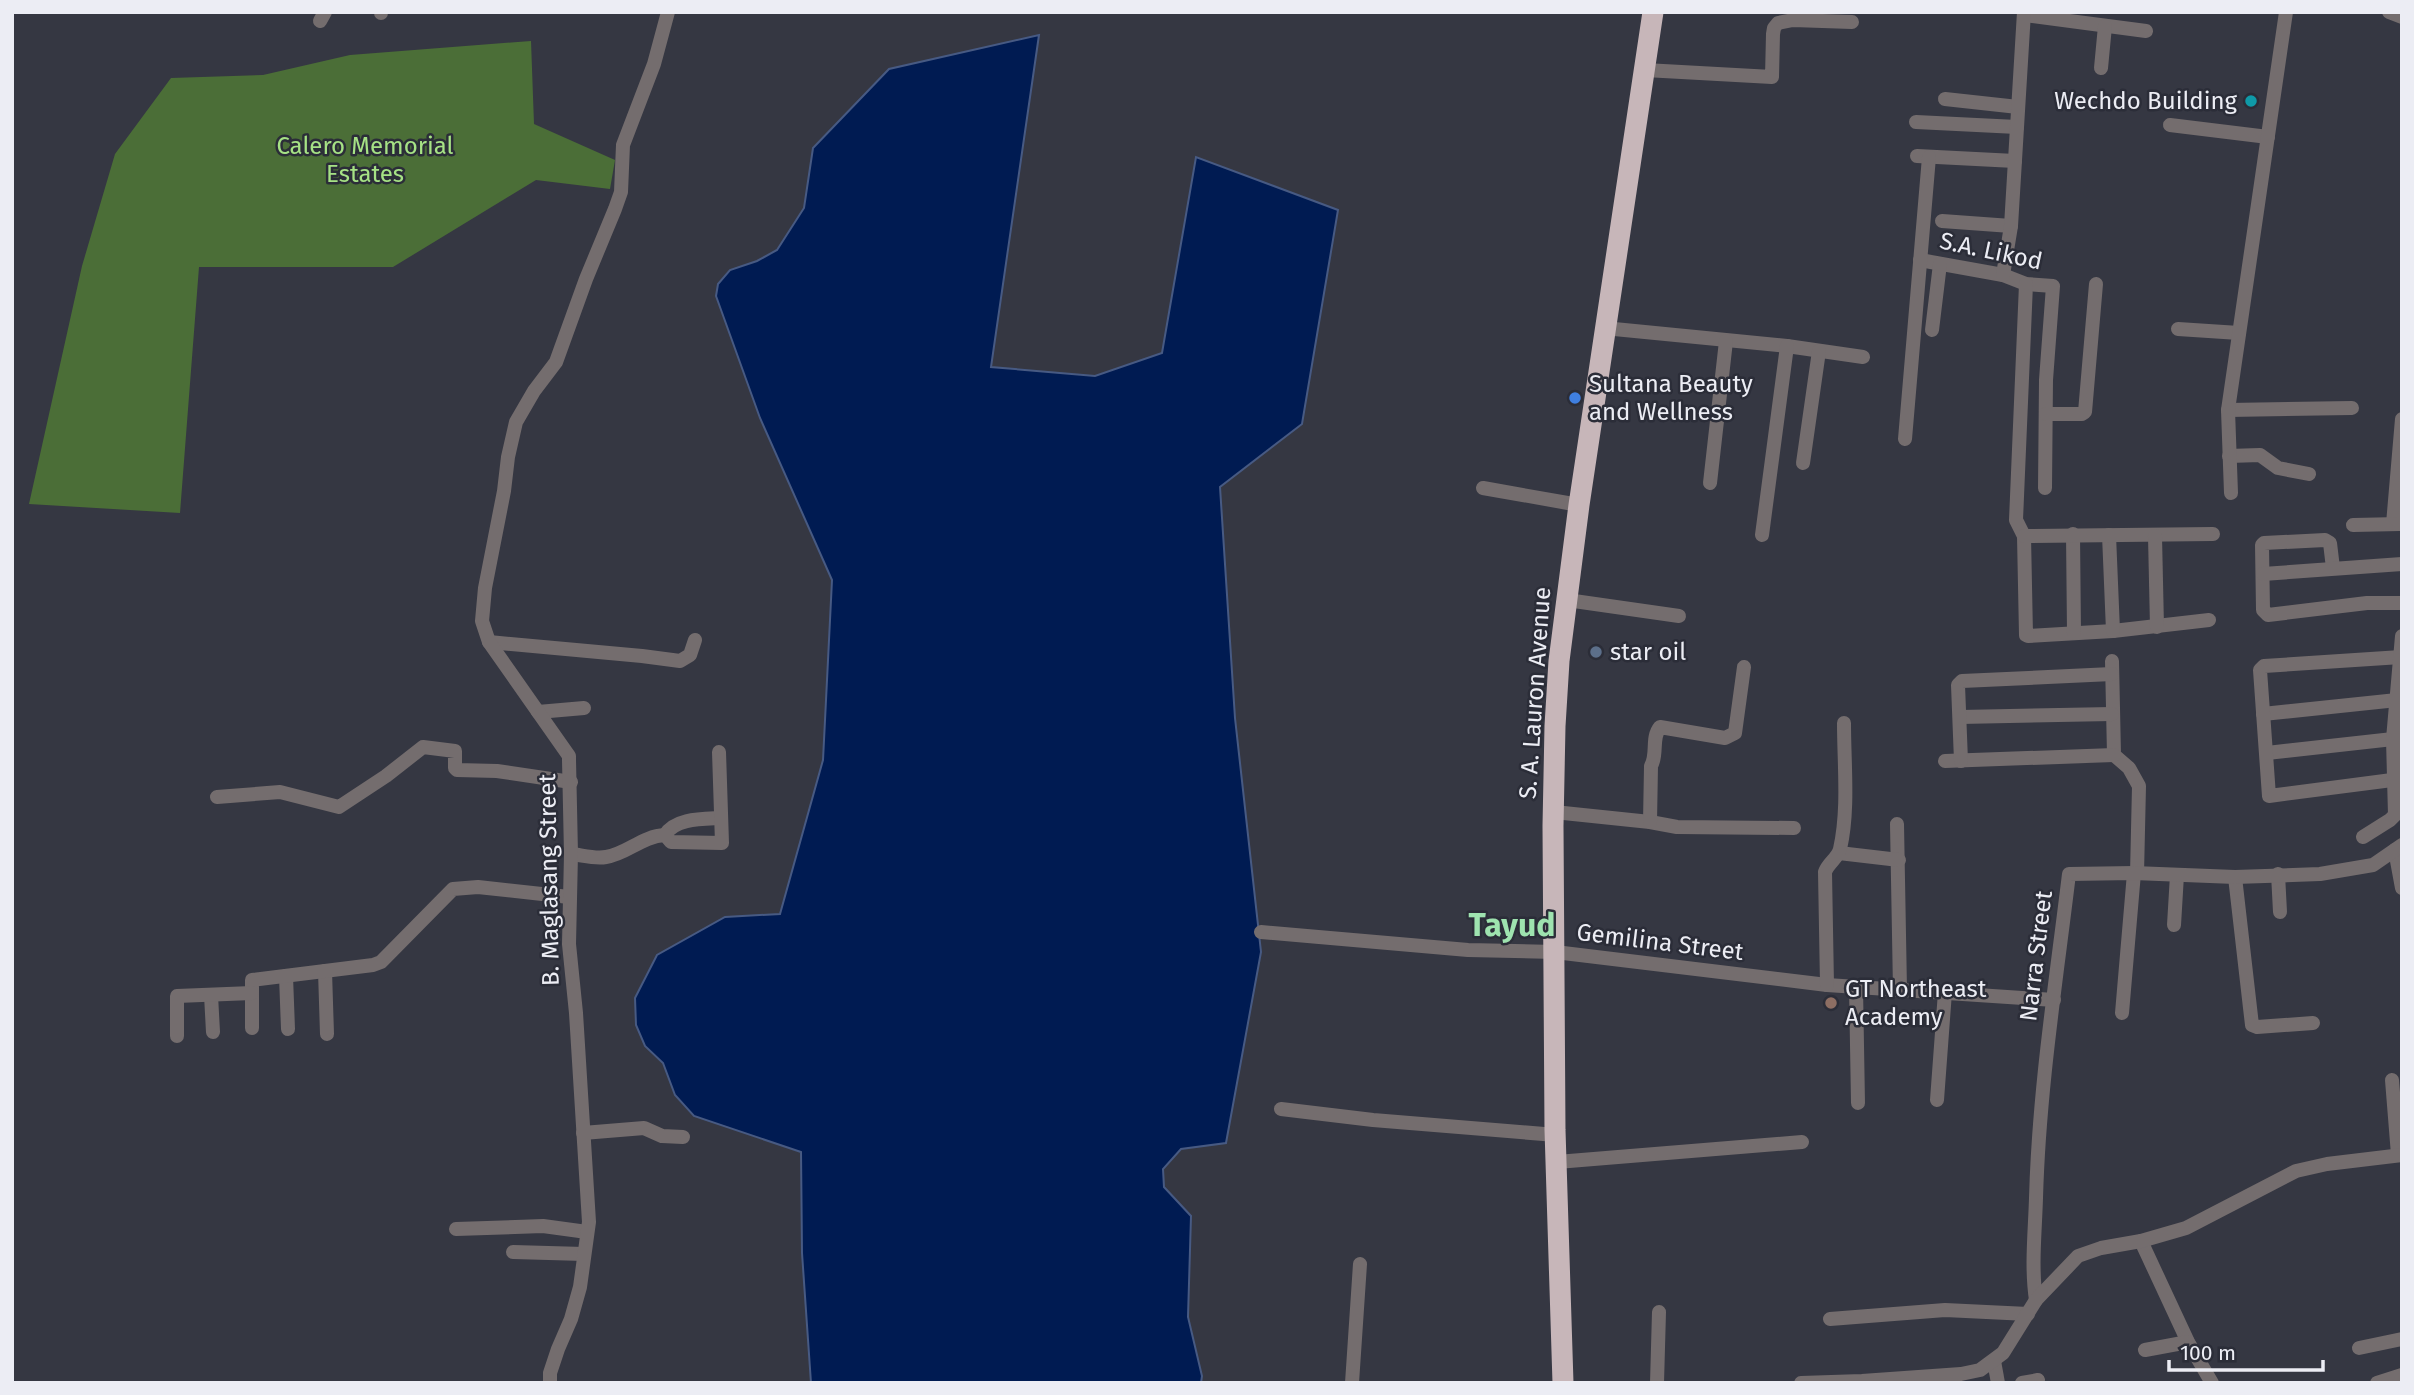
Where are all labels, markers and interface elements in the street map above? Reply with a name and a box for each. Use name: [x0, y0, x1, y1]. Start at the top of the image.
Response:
place label: Wechdo Building: [2054, 87, 2238, 115]
marker: Wechdo Building: [2243, 93, 2259, 109]
park label: Calero Memorial Estates: [276, 132, 454, 188]
street label: S.A. Likod: [1937, 226, 2045, 276]
place label: Sultana Beauty and Wellness: [1589, 370, 1753, 426]
marker: Sultana Beauty and Wellness: [1567, 390, 1583, 406]
street label: S. A. Lauron Avenue: [1514, 586, 1556, 800]
place label: star oil: [1610, 638, 1686, 666]
marker: star oil: [1588, 644, 1604, 660]
street label: B. Maglasang Street: [533, 773, 565, 986]
street label: Narra Street: [2014, 889, 2058, 1023]
district label: Tayud: [1469, 906, 1555, 944]
street label: Gemilina Street: [1575, 918, 1745, 966]
place label: GT Northeast Academy: [1845, 975, 1987, 1031]
marker: GT Northeast Academy: [1823, 995, 1839, 1011]
scale bar: [2169, 1328, 2323, 1372]
text: 100 m: [2180, 1340, 2236, 1366]

